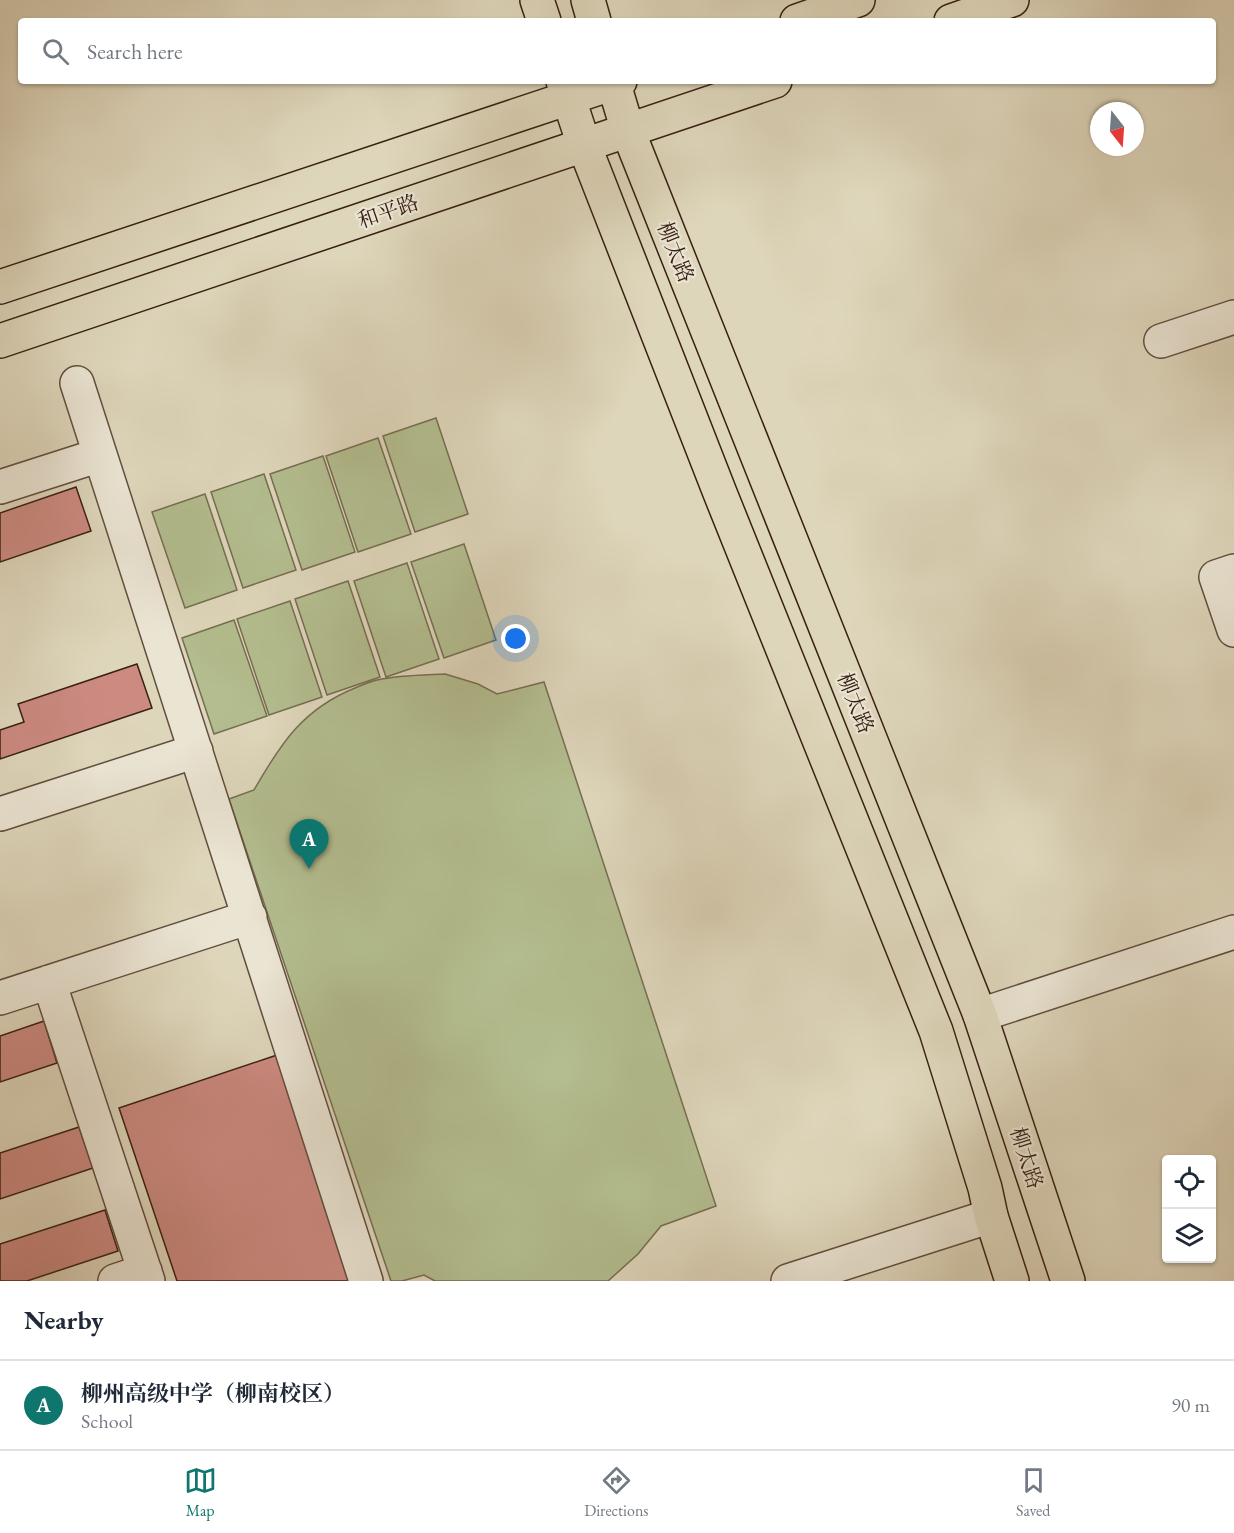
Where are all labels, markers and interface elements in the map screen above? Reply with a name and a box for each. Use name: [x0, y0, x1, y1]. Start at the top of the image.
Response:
search box: [18, 18, 1216, 84]
icon: search: [39, 35, 72, 68]
text: Search here: [87, 37, 182, 66]
north arrow: [1090, 102, 1144, 156]
street label: 和平路: [354, 188, 422, 234]
street label: 柳太路: [652, 218, 700, 286]
your location: [501, 624, 530, 653]
street label: 柳太路: [832, 669, 880, 737]
pin: A: [290, 820, 328, 869]
street label: 柳太路: [1004, 1124, 1050, 1192]
map controls: [1162, 1155, 1216, 1263]
button: locate: [1162, 1155, 1216, 1209]
button: layers: [1162, 1209, 1216, 1263]
text: Nearby: [24, 1303, 104, 1337]
text: 柳州高级中学（柳南校区）: [81, 1379, 345, 1408]
text: A: [36, 1392, 51, 1418]
text: 90 m: [1171, 1392, 1210, 1418]
text: School: [81, 1408, 133, 1434]
tab: Map: [184, 1464, 217, 1521]
tab: Directions: [584, 1464, 649, 1521]
tab: Saved: [1016, 1464, 1050, 1521]

